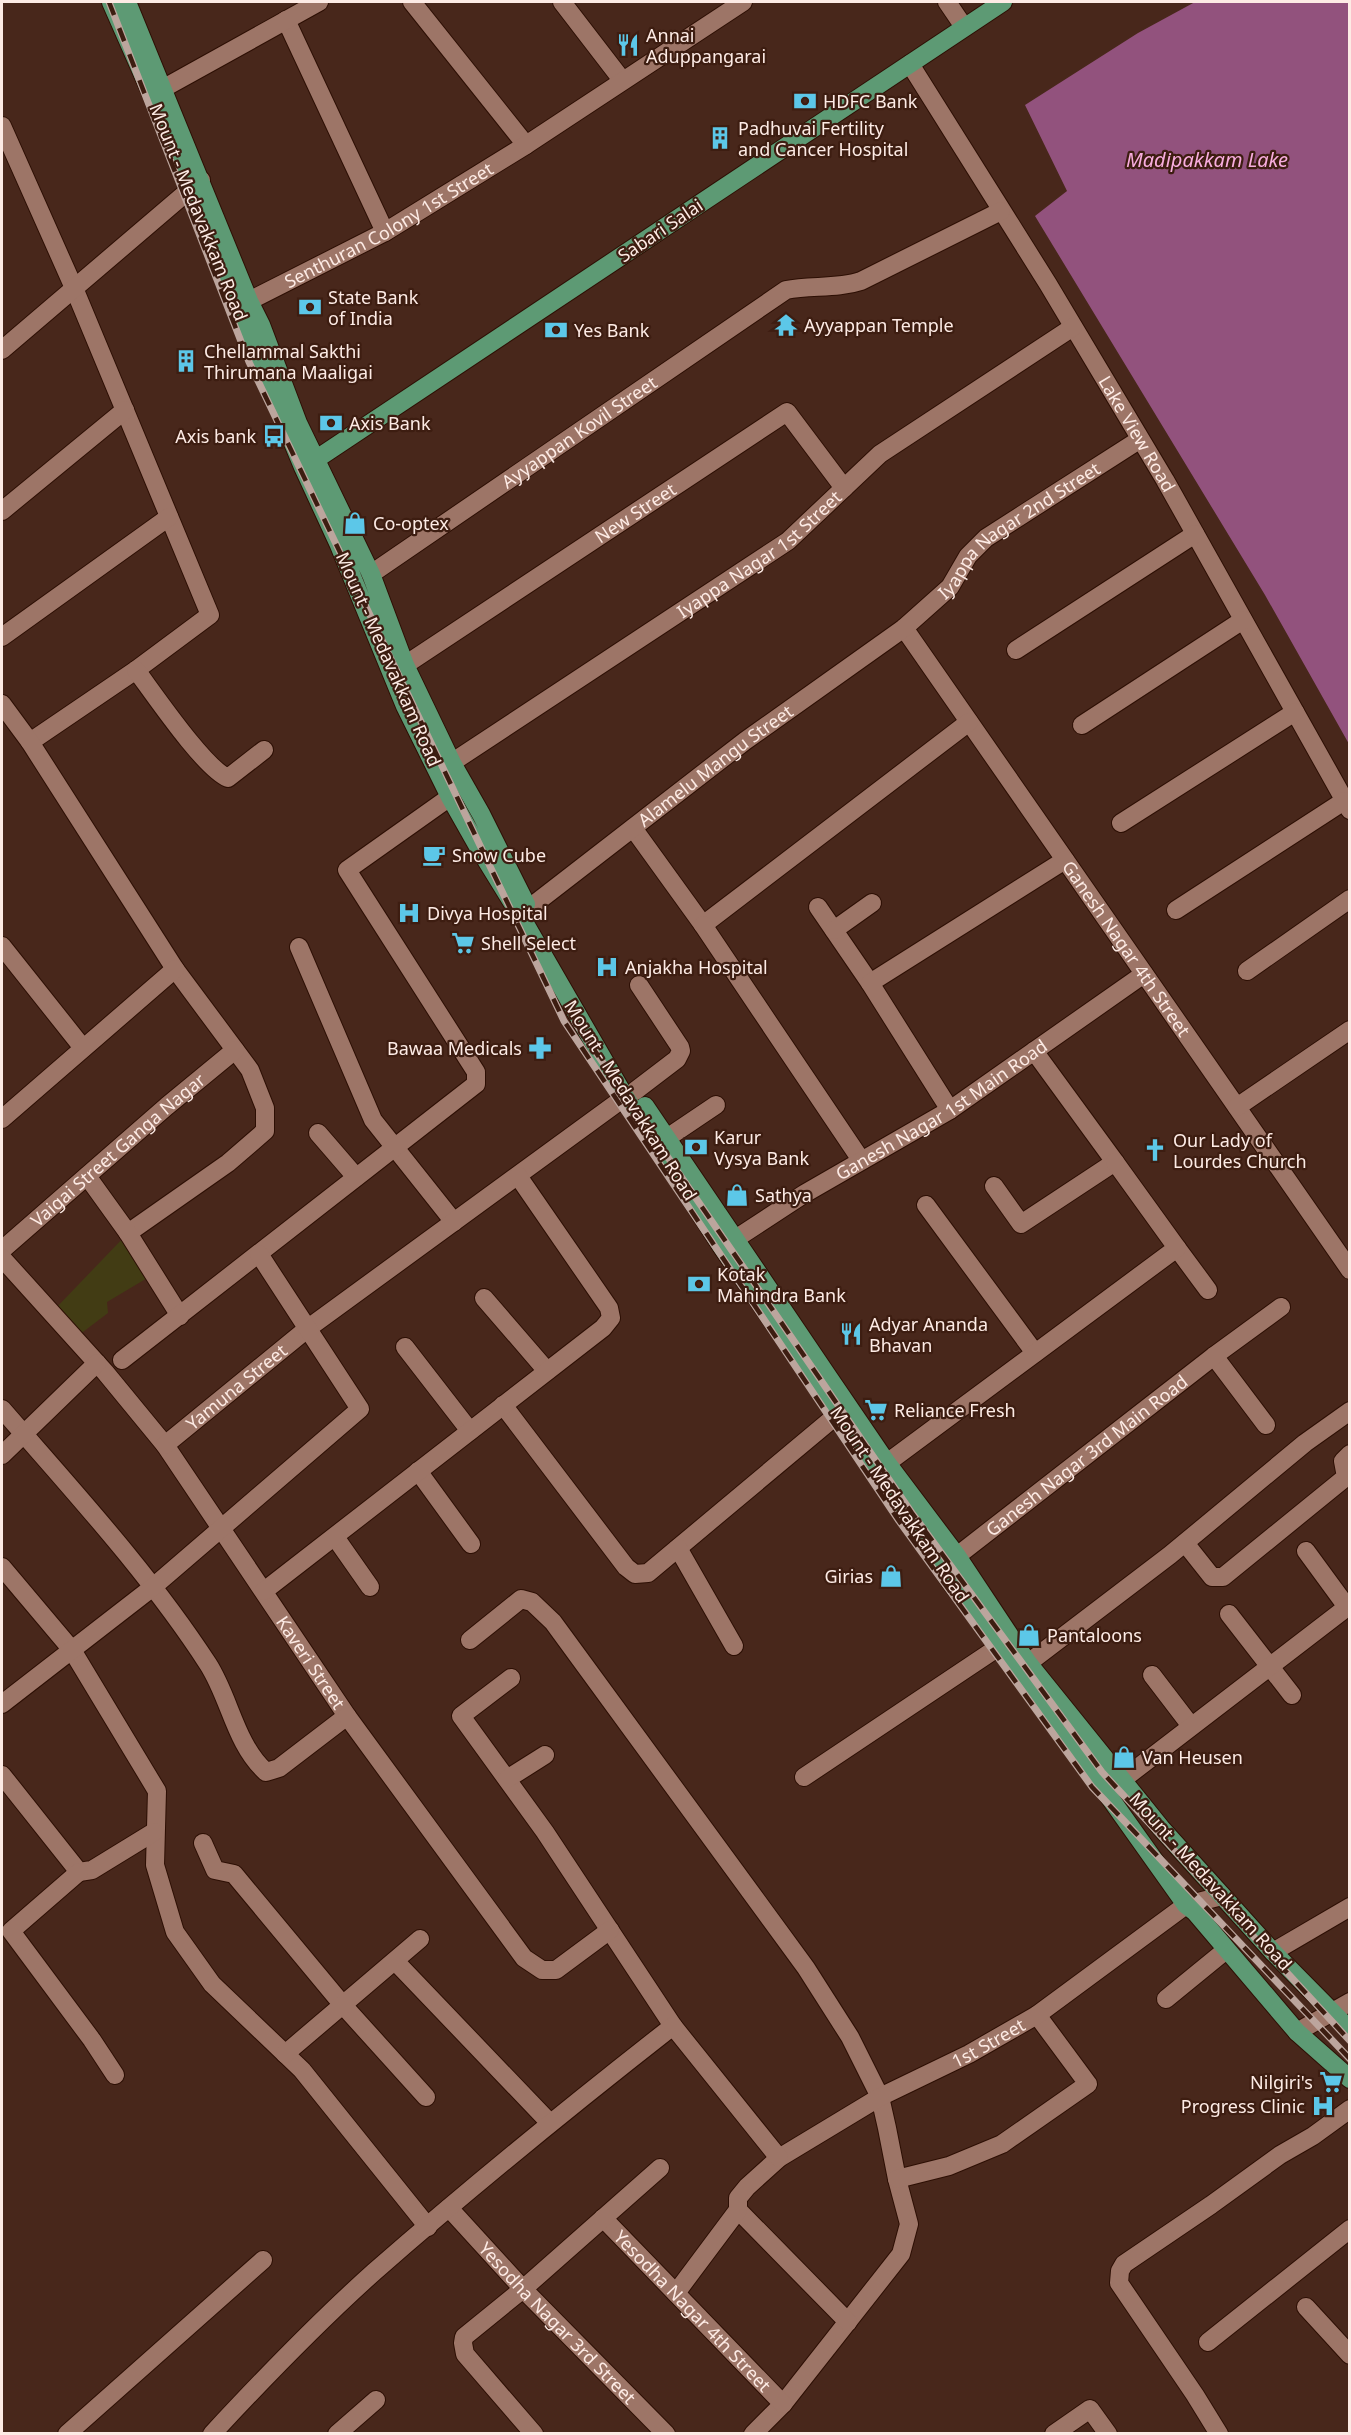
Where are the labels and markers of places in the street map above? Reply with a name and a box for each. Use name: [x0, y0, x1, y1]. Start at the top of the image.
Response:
place label: Annai Aduppangarai: [646, 23, 766, 68]
restaurant icon: Annai Aduppangarai: [615, 32, 641, 58]
bank icon: HDFC Bank: [792, 88, 818, 114]
place label: HDFC Bank: [823, 89, 918, 113]
place label: Padhuvai Fertility and Cancer Hospital: [738, 116, 908, 161]
building icon: Padhuvai Fertility and Cancer Hospital: [707, 125, 733, 151]
place label: State Bank of India: [328, 285, 419, 330]
bank icon: State Bank of India: [297, 294, 323, 320]
temple icon: Ayyappan Temple: [773, 312, 799, 338]
place label: Ayyappan Temple: [804, 313, 954, 337]
bank icon: Yes Bank: [543, 317, 569, 343]
place label: Yes Bank: [574, 318, 650, 342]
place label: Chellammal Sakthi Thirumana Maaligai: [204, 339, 373, 384]
building icon: Chellammal Sakthi Thirumana Maaligai: [173, 348, 199, 374]
bank icon: Axis Bank: [318, 410, 344, 436]
place label: Axis Bank: [349, 411, 431, 435]
bus stop icon: Axis bank: [261, 423, 287, 449]
place label: Axis bank: [175, 424, 256, 448]
shop icon: Co-optex: [342, 510, 368, 536]
place label: Co-optex: [373, 511, 449, 535]
cafe icon: Snow Cube: [421, 842, 447, 868]
place label: Snow Cube: [452, 843, 546, 867]
hospital icon: Divya Hospital: [396, 900, 422, 926]
place label: Divya Hospital: [427, 901, 548, 925]
supermarket icon: Shell Select: [450, 930, 476, 956]
place label: Shell Select: [481, 931, 577, 955]
hospital icon: Anjakha Hospital: [594, 954, 620, 980]
place label: Anjakha Hospital: [625, 955, 768, 979]
pharmacy icon: Bawaa Medicals: [527, 1035, 553, 1061]
place label: Bawaa Medicals: [387, 1036, 522, 1060]
place label: Karur Vysya Bank: [714, 1125, 809, 1170]
place label: Our Lady of Lourdes Church: [1173, 1128, 1307, 1173]
bank icon: Karur Vysya Bank: [683, 1134, 709, 1160]
church icon: Our Lady of Lourdes Church: [1142, 1137, 1168, 1163]
shop icon: Sathya: [724, 1182, 750, 1208]
place label: Sathya: [755, 1183, 812, 1207]
place label: Kotak Mahindra Bank: [717, 1262, 846, 1307]
bank icon: Kotak Mahindra Bank: [686, 1271, 712, 1297]
place label: Adyar Ananda Bhavan: [869, 1312, 988, 1357]
restaurant icon: Adyar Ananda Bhavan: [838, 1321, 864, 1347]
supermarket icon: Reliance Fresh: [863, 1397, 889, 1423]
place label: Reliance Fresh: [894, 1398, 1016, 1422]
shop icon: Girias: [878, 1563, 904, 1589]
place label: Girias: [824, 1564, 873, 1588]
shop icon: Pantaloons: [1016, 1622, 1042, 1648]
place label: Pantaloons: [1047, 1623, 1142, 1647]
shop icon: Van Heusen: [1111, 1744, 1137, 1770]
place label: Van Heusen: [1142, 1745, 1243, 1769]
supermarket icon: Nilgiri's: [1318, 2069, 1344, 2095]
place label: Nilgiri's: [1250, 2070, 1313, 2094]
hospital icon: Progress Clinic: [1310, 2093, 1336, 2119]
place label: Progress Clinic: [1181, 2094, 1305, 2118]

